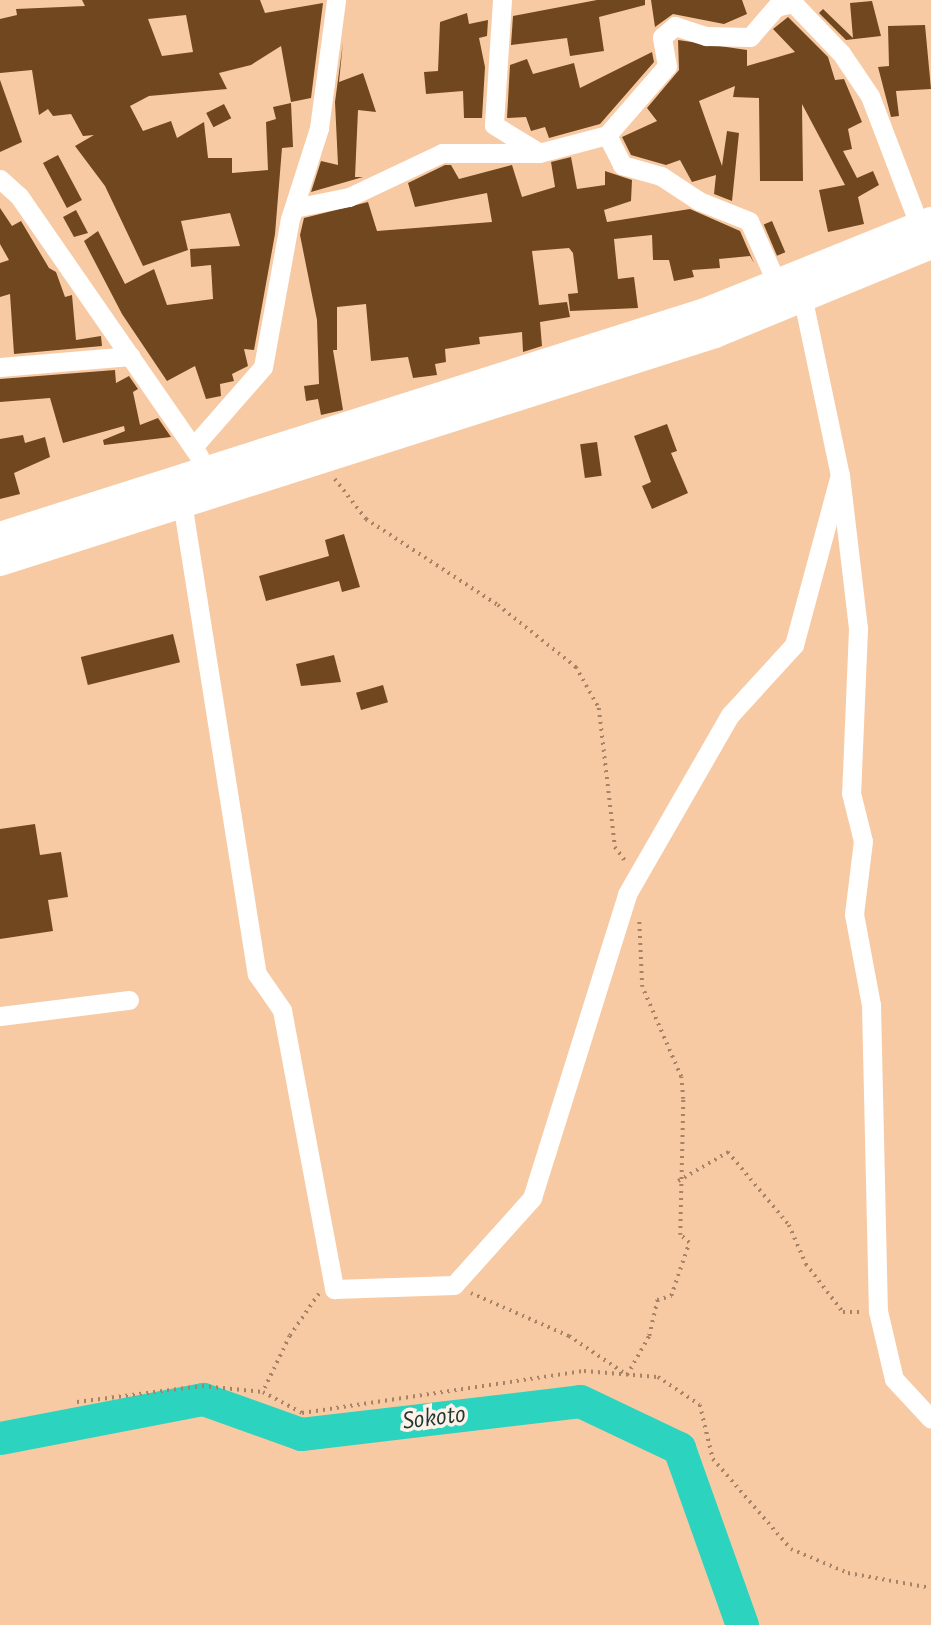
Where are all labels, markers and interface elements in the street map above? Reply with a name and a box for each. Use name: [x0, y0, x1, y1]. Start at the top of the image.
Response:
water label: Sokoto: [401, 1399, 467, 1437]

